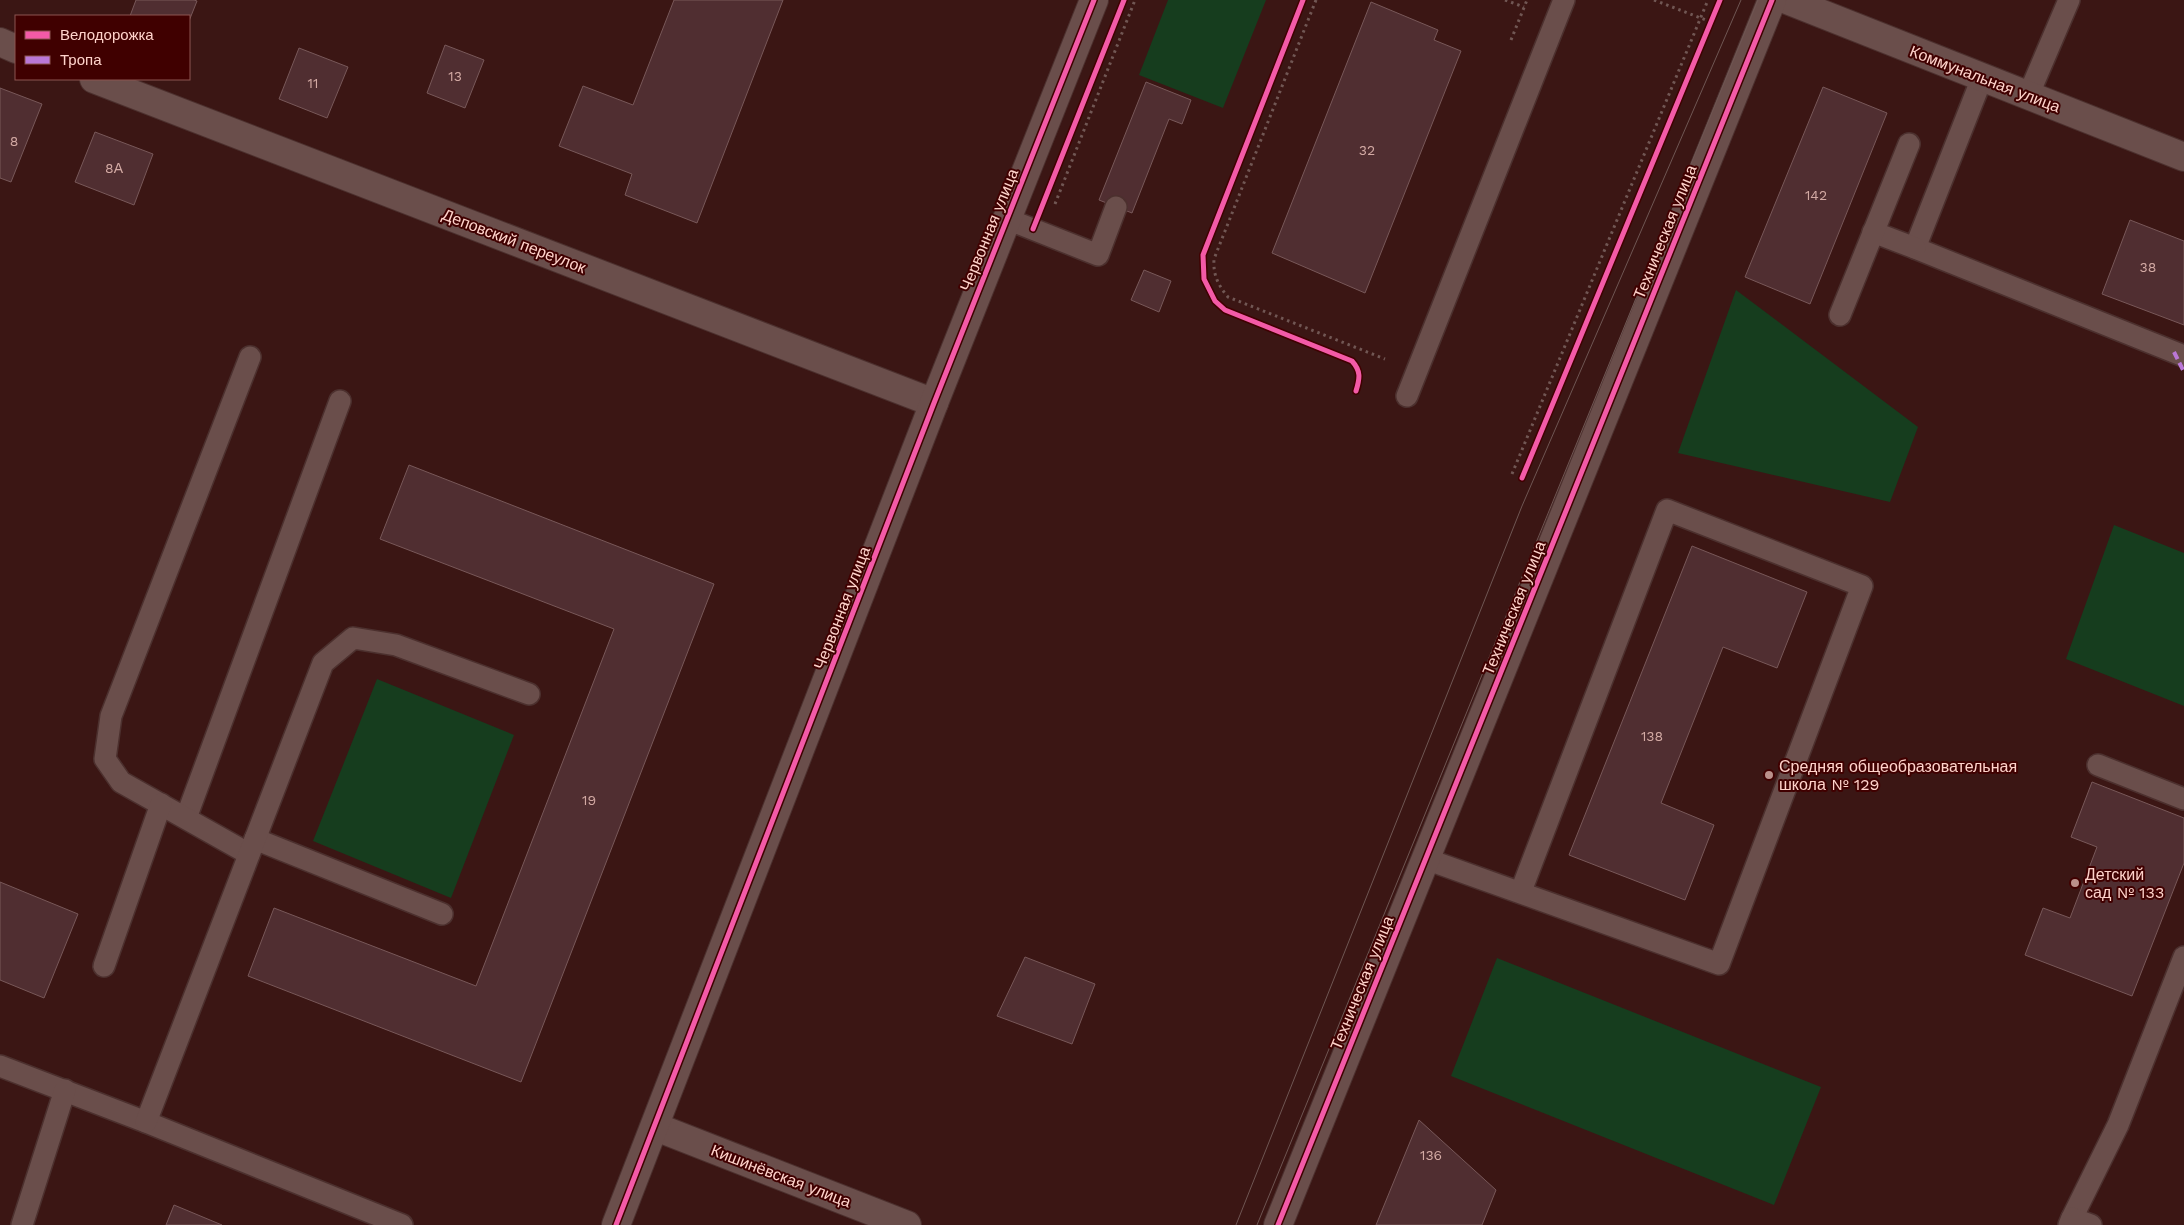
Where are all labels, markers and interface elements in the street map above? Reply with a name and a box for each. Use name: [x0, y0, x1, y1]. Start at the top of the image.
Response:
legend: [15, 15, 190, 80]
text: Велодорожка: [60, 26, 154, 44]
street label: Коммунальная улица: [1907, 42, 2063, 117]
text: Тропа: [60, 51, 102, 69]
house number: 13: [448, 68, 462, 84]
house number: 11: [308, 75, 318, 91]
house number: 8: [10, 133, 18, 149]
house number: 32: [1359, 142, 1375, 158]
house number: 8А: [105, 160, 124, 176]
street label: Техническая улица: [1629, 162, 1701, 302]
street label: Червонная улица: [956, 166, 1022, 294]
house number: 142: [1805, 187, 1827, 203]
street label: Деповский переулок: [440, 205, 589, 277]
house number: 38: [2140, 259, 2156, 275]
street label: Техническая улица: [1478, 538, 1550, 678]
street label: Червонная улица: [810, 544, 874, 672]
house number: 138: [1641, 728, 1663, 744]
place label: Средняя общеобразовательная школа № 129: [1779, 757, 2017, 794]
marker: Средняя общеобразовательная школа № 129: [1763, 769, 1775, 781]
house number: 19: [582, 792, 596, 808]
place label: Детский сад № 133: [2085, 865, 2164, 902]
marker: Детский сад № 133: [2069, 877, 2081, 889]
street label: Техническая улица: [1326, 913, 1398, 1053]
street label: Кишинёвская улица: [708, 1141, 854, 1212]
house number: 136: [1420, 1147, 1442, 1163]

